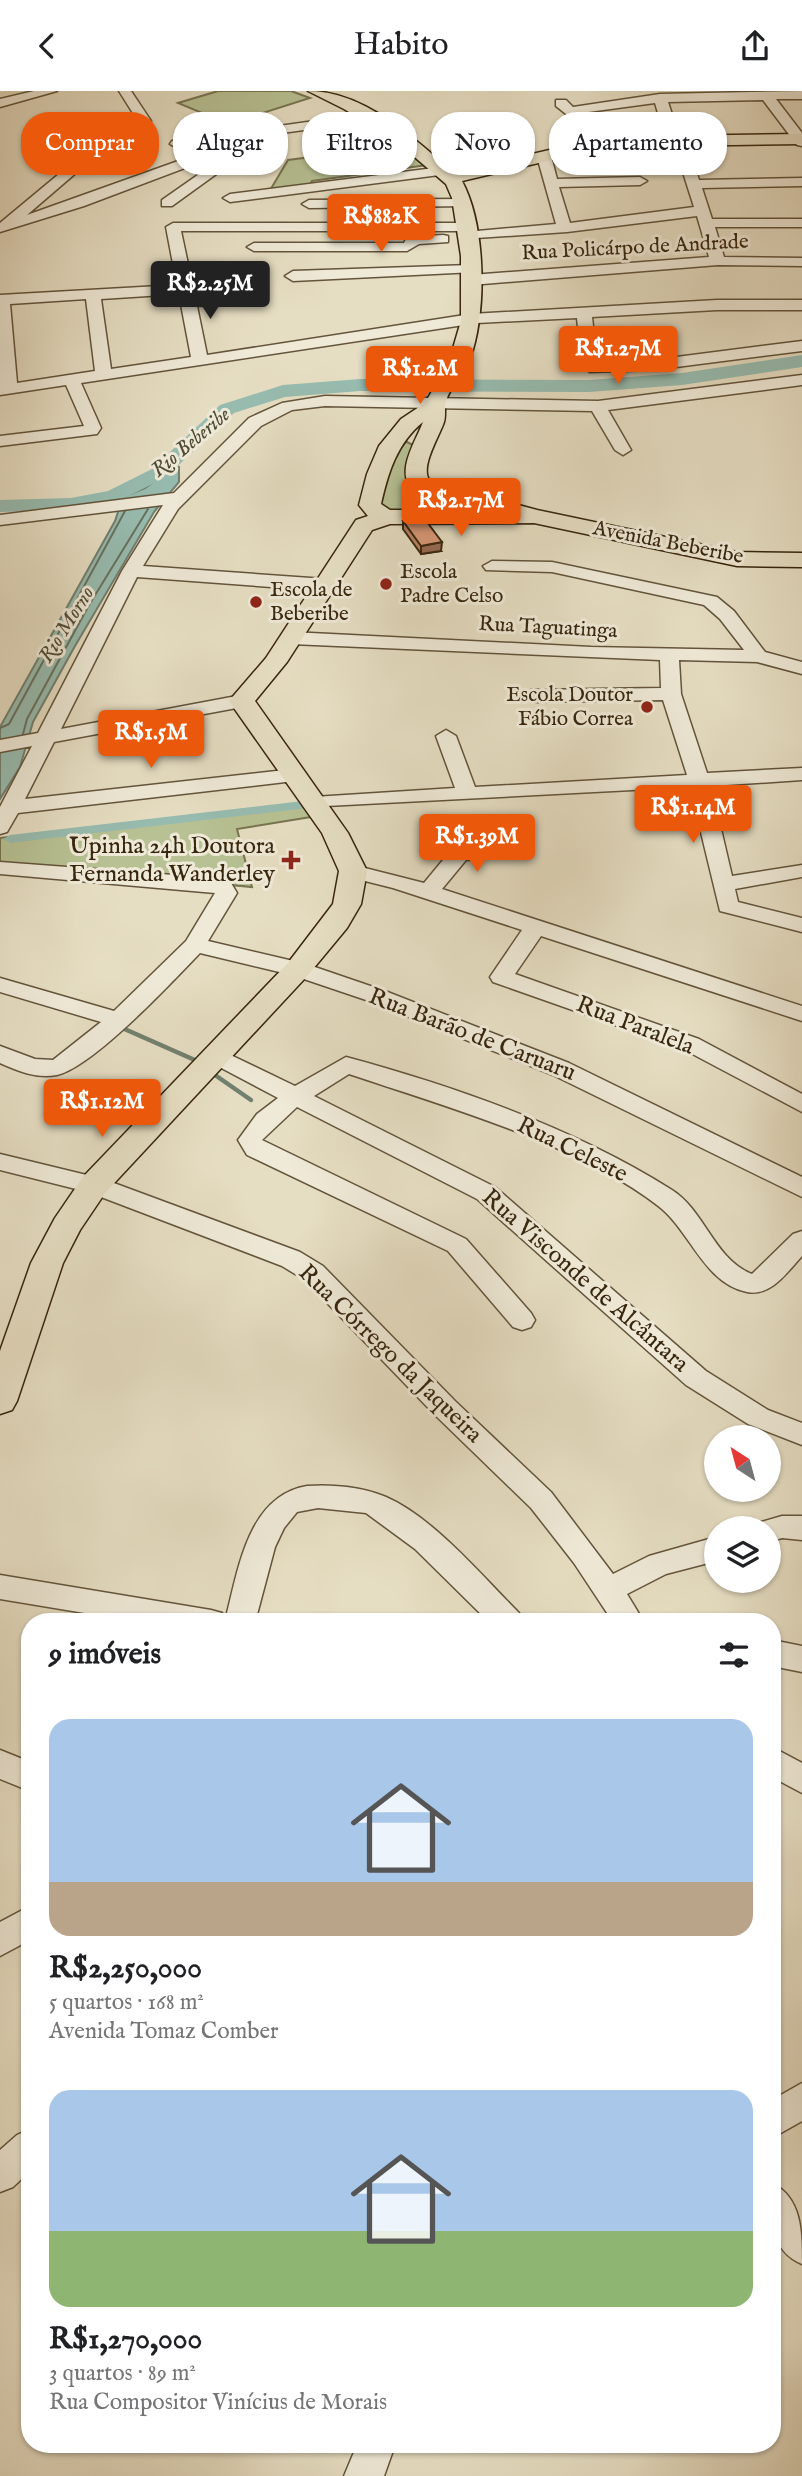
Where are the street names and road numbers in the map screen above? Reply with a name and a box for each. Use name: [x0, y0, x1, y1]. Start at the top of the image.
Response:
street label: Rua Policárpo de Andrade: [521, 229, 750, 267]
street label: Avenida Beberibe: [590, 515, 746, 571]
street label: Rua Taguatinga: [478, 611, 619, 645]
street label: Rua Barão de Caruaru: [364, 981, 580, 1089]
street label: Rua Paralela: [572, 989, 699, 1063]
street label: Rua Celeste: [511, 1110, 633, 1190]
street label: Rua Visconde de Alcântara: [475, 1182, 696, 1380]
street label: Rua Córrego da Jaqueira: [291, 1258, 489, 1451]

